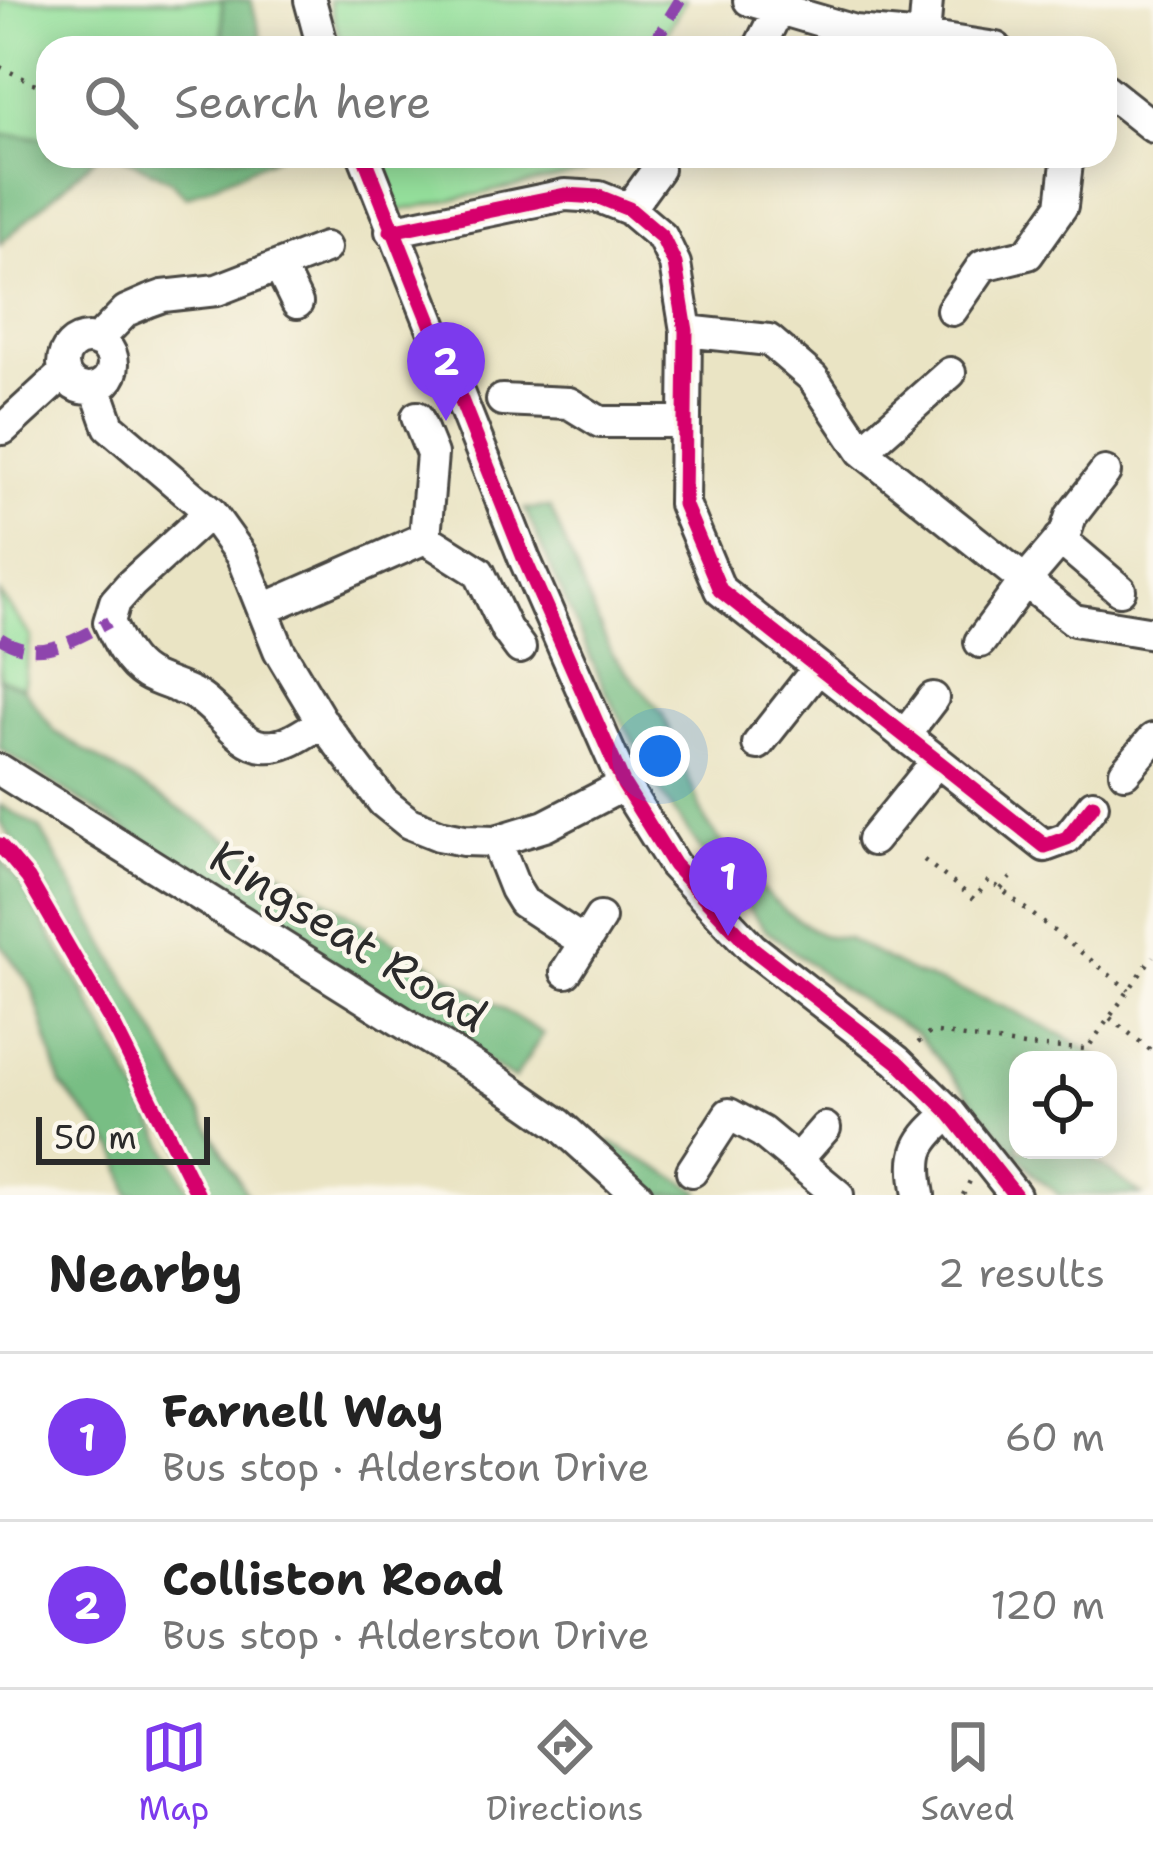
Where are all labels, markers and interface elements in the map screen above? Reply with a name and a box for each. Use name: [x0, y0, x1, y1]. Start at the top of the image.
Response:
search box: [36, 36, 1117, 168]
icon: search: [78, 69, 144, 135]
text: Search here: [174, 72, 431, 132]
pin: 2: [407, 322, 485, 421]
your location: [630, 726, 690, 786]
street label: Kingseat Road: [199, 827, 499, 1045]
pin: 1: [689, 837, 767, 936]
map controls: [1009, 1051, 1117, 1159]
button: locate: [1009, 1051, 1117, 1159]
scale bar: [36, 1111, 210, 1164]
text: 50 m: [54, 1115, 137, 1160]
text: Nearby: [48, 1239, 243, 1307]
text: 2 results: [938, 1247, 1105, 1299]
text: Farnell Way: [162, 1381, 443, 1441]
text: 1: [78, 1411, 96, 1463]
text: 60 m: [1005, 1411, 1105, 1463]
text: Bus stop · Alderston Drive: [162, 1441, 650, 1493]
text: Colliston Road: [162, 1549, 504, 1609]
text: 2: [73, 1579, 101, 1631]
text: 120 m: [990, 1579, 1105, 1631]
text: Bus stop · Alderston Drive: [162, 1609, 650, 1661]
tab: Map: [139, 1714, 209, 1831]
tab: Directions: [486, 1714, 644, 1831]
tab: Saved: [921, 1714, 1014, 1831]

